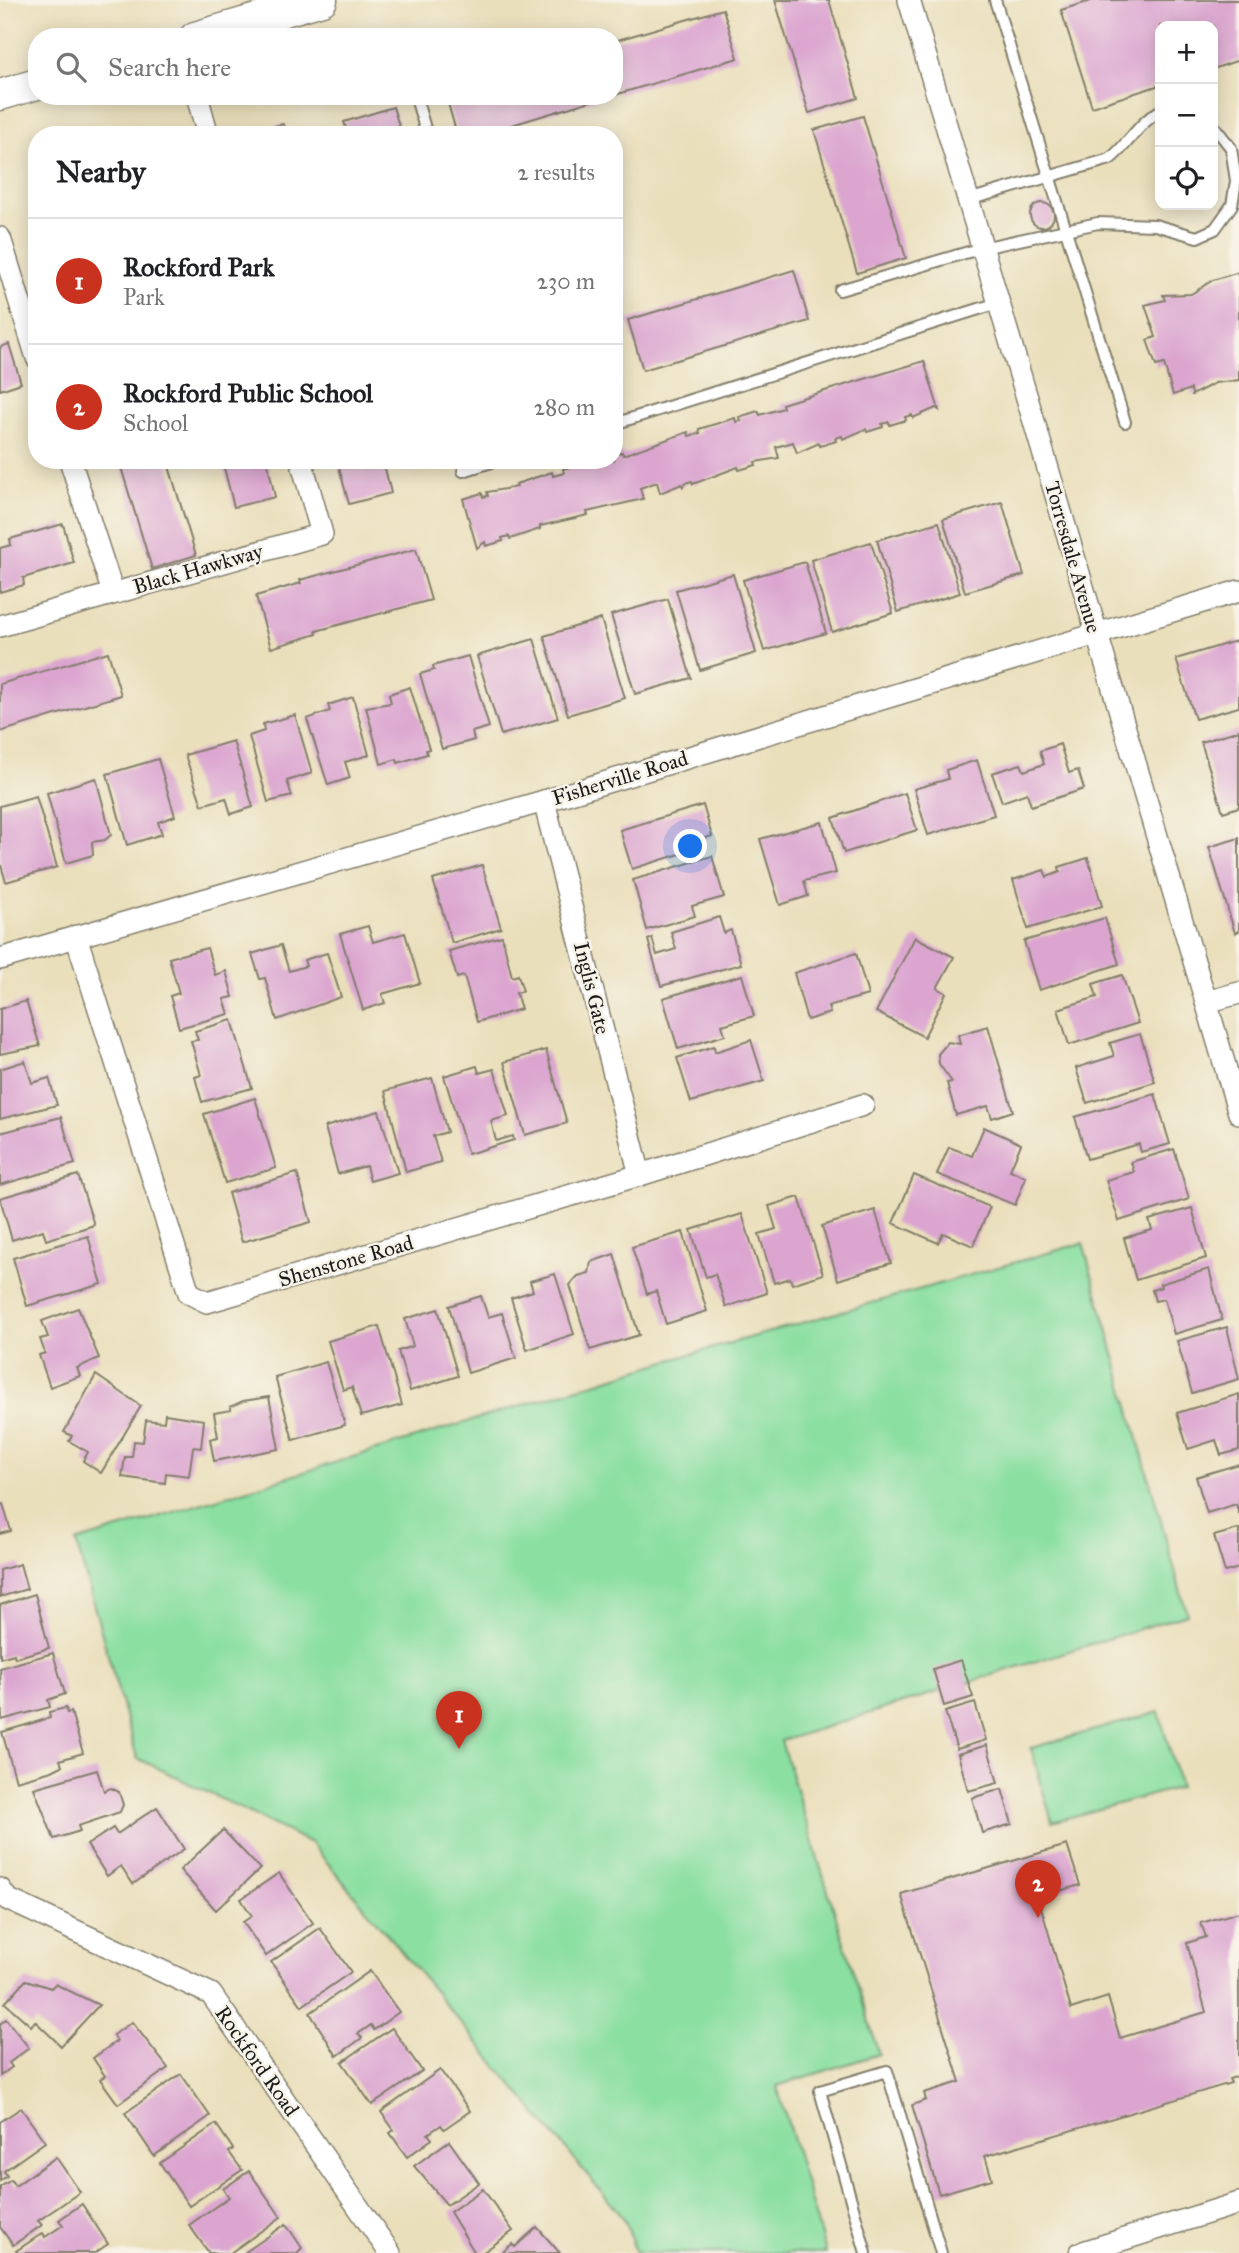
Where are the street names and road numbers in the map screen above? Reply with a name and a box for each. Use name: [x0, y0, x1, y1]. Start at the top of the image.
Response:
street label: Torresdale Avenue: [1039, 478, 1107, 636]
street label: Black Hawkway: [130, 538, 267, 600]
street label: Fisherville Road: [549, 745, 692, 811]
street label: Inglis Gate: [568, 939, 616, 1037]
street label: Shenstone Road: [276, 1229, 417, 1293]
street label: Rockford Road: [209, 2001, 305, 2122]

